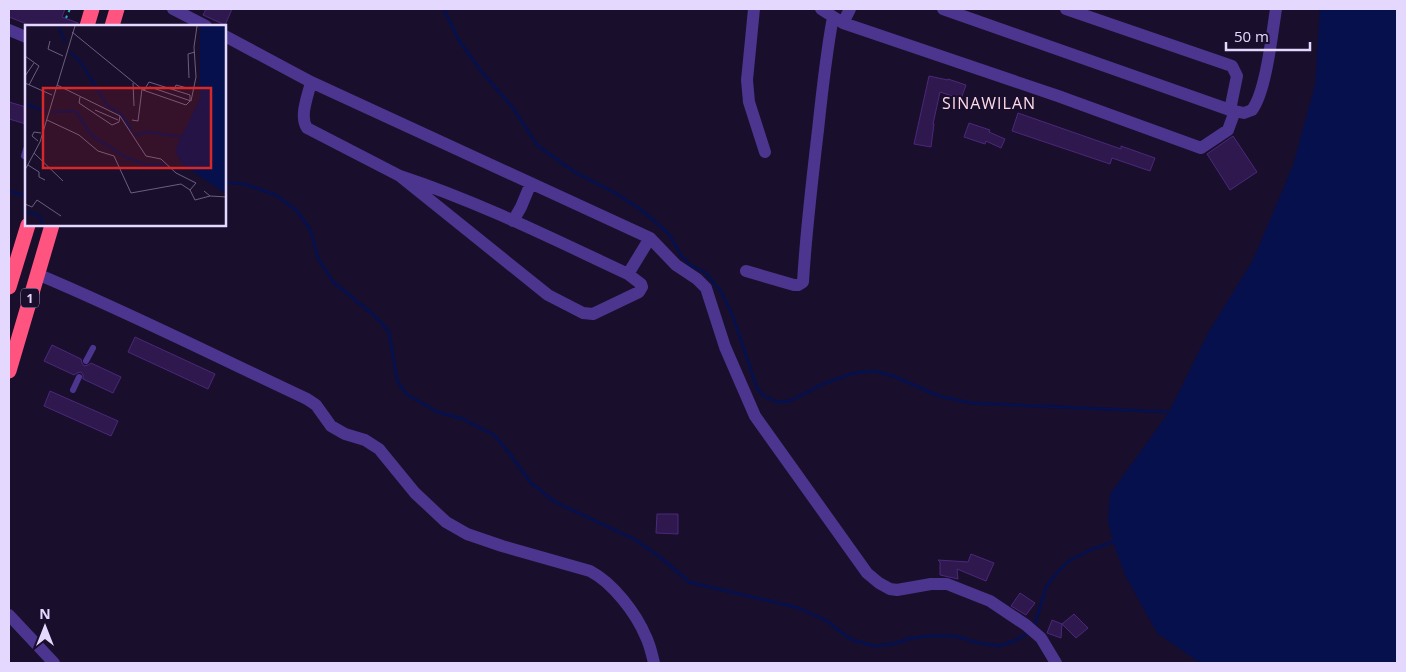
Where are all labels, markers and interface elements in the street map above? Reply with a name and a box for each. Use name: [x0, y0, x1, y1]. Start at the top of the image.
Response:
scale bar: [1226, 20, 1310, 52]
inset map: [25, 25, 226, 226]
text: 50 m: [1234, 26, 1269, 46]
district label: SINAWILAN: [942, 92, 1036, 114]
road number: 1: [21, 288, 39, 308]
north arrow: [20, 602, 70, 652]
text: N: [39, 604, 51, 623]

